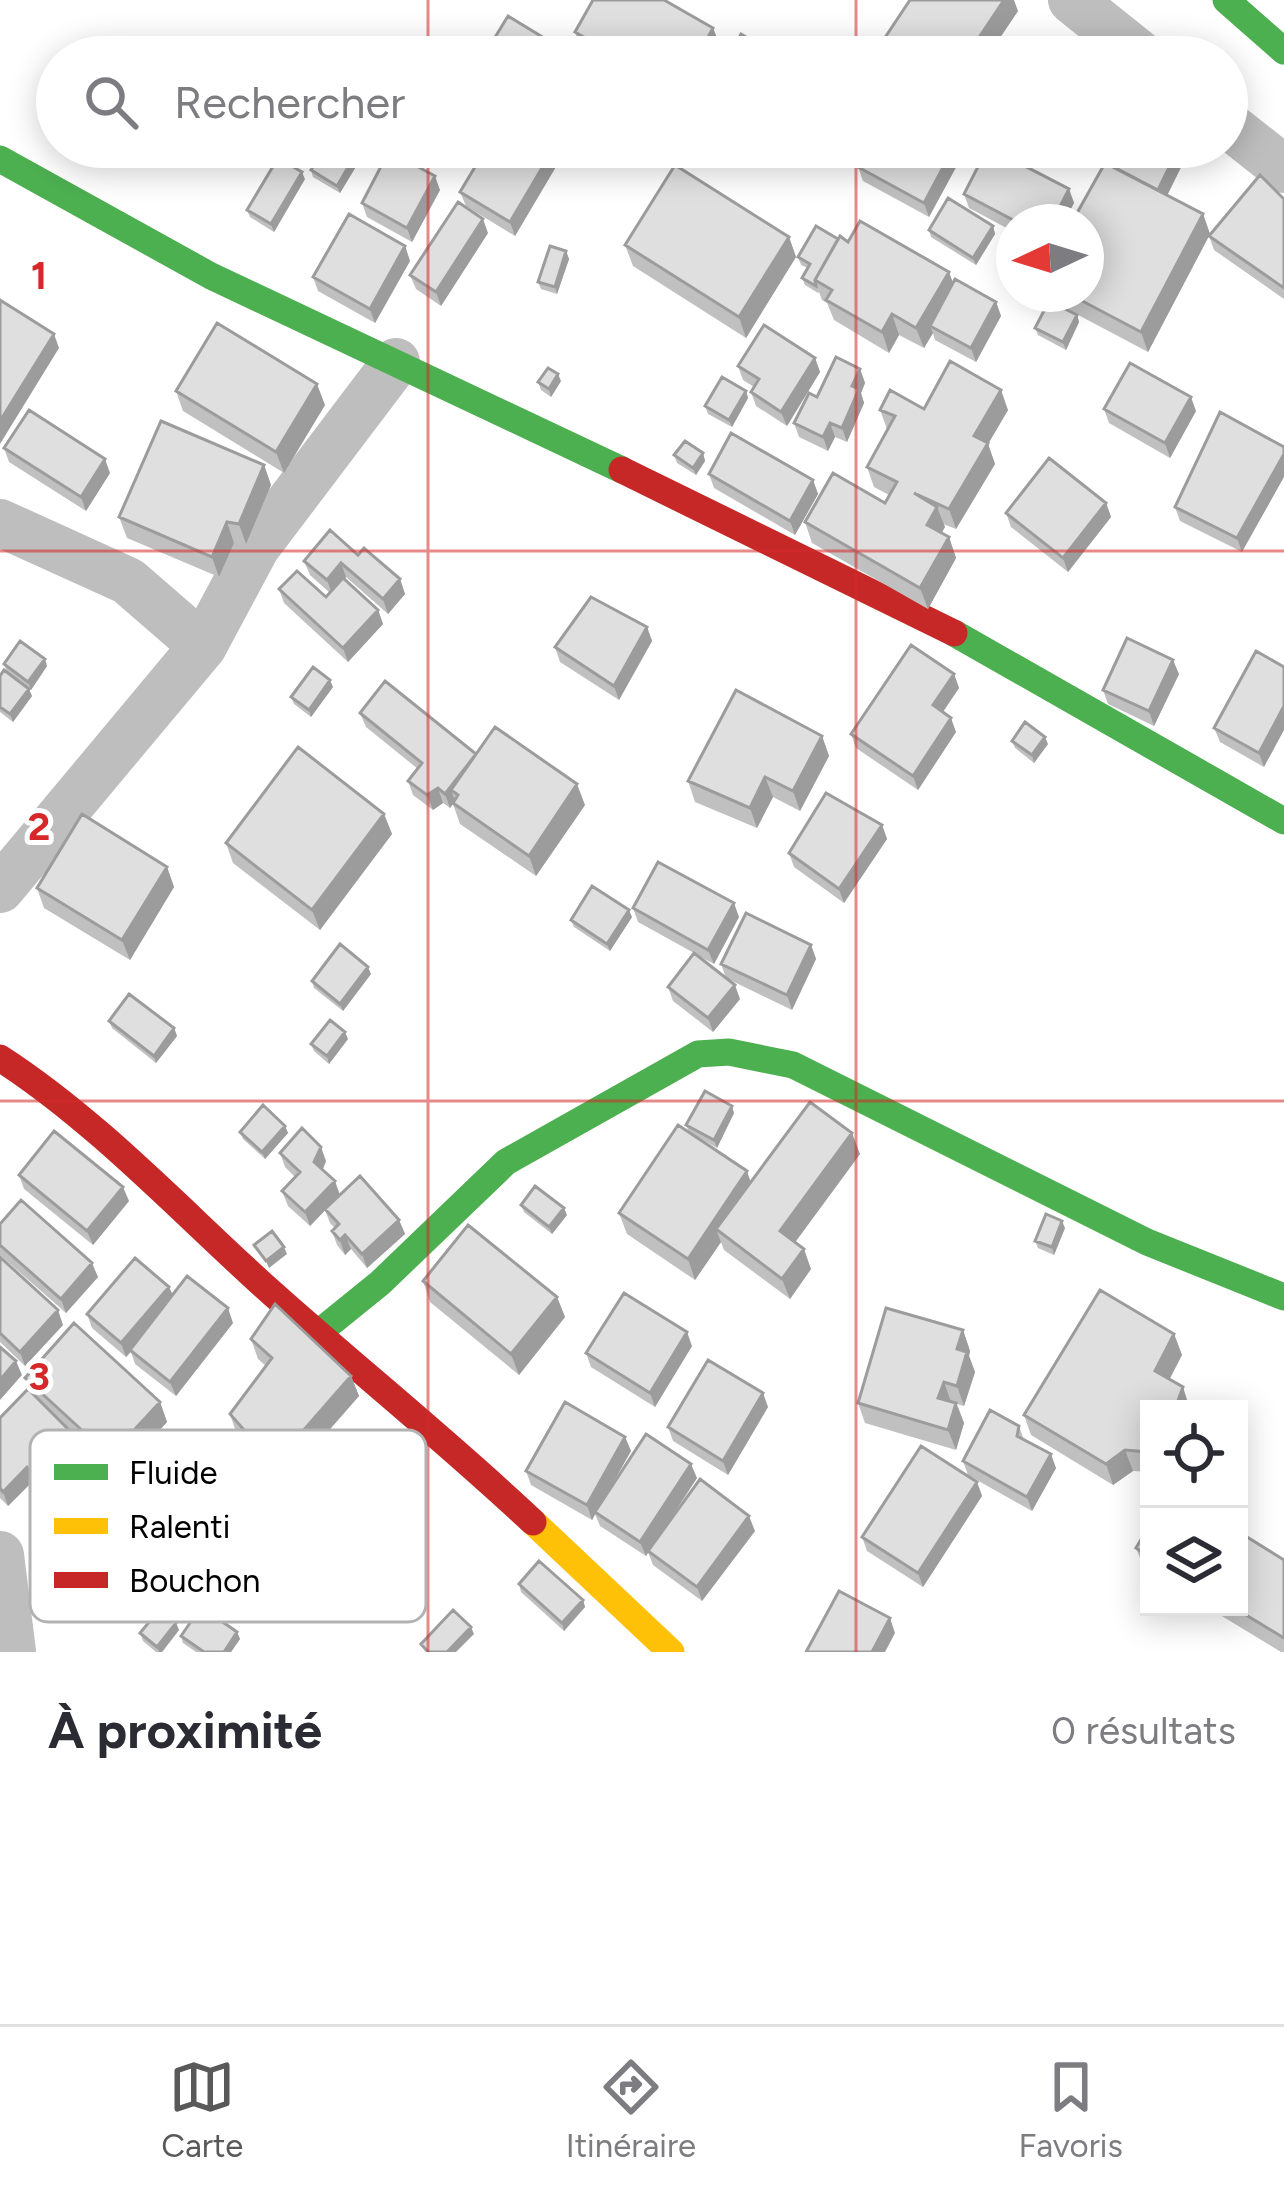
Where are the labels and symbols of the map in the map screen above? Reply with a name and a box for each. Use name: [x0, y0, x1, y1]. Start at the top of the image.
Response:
north arrow: [996, 204, 1104, 312]
text: 1: [31, 252, 47, 299]
text: 2: [28, 803, 50, 850]
text: 3: [28, 1353, 50, 1400]
legend: [30, 1430, 426, 1622]
text: Fluide: [129, 1453, 218, 1492]
text: Ralenti: [129, 1507, 230, 1546]
text: Bouchon: [129, 1561, 261, 1600]

